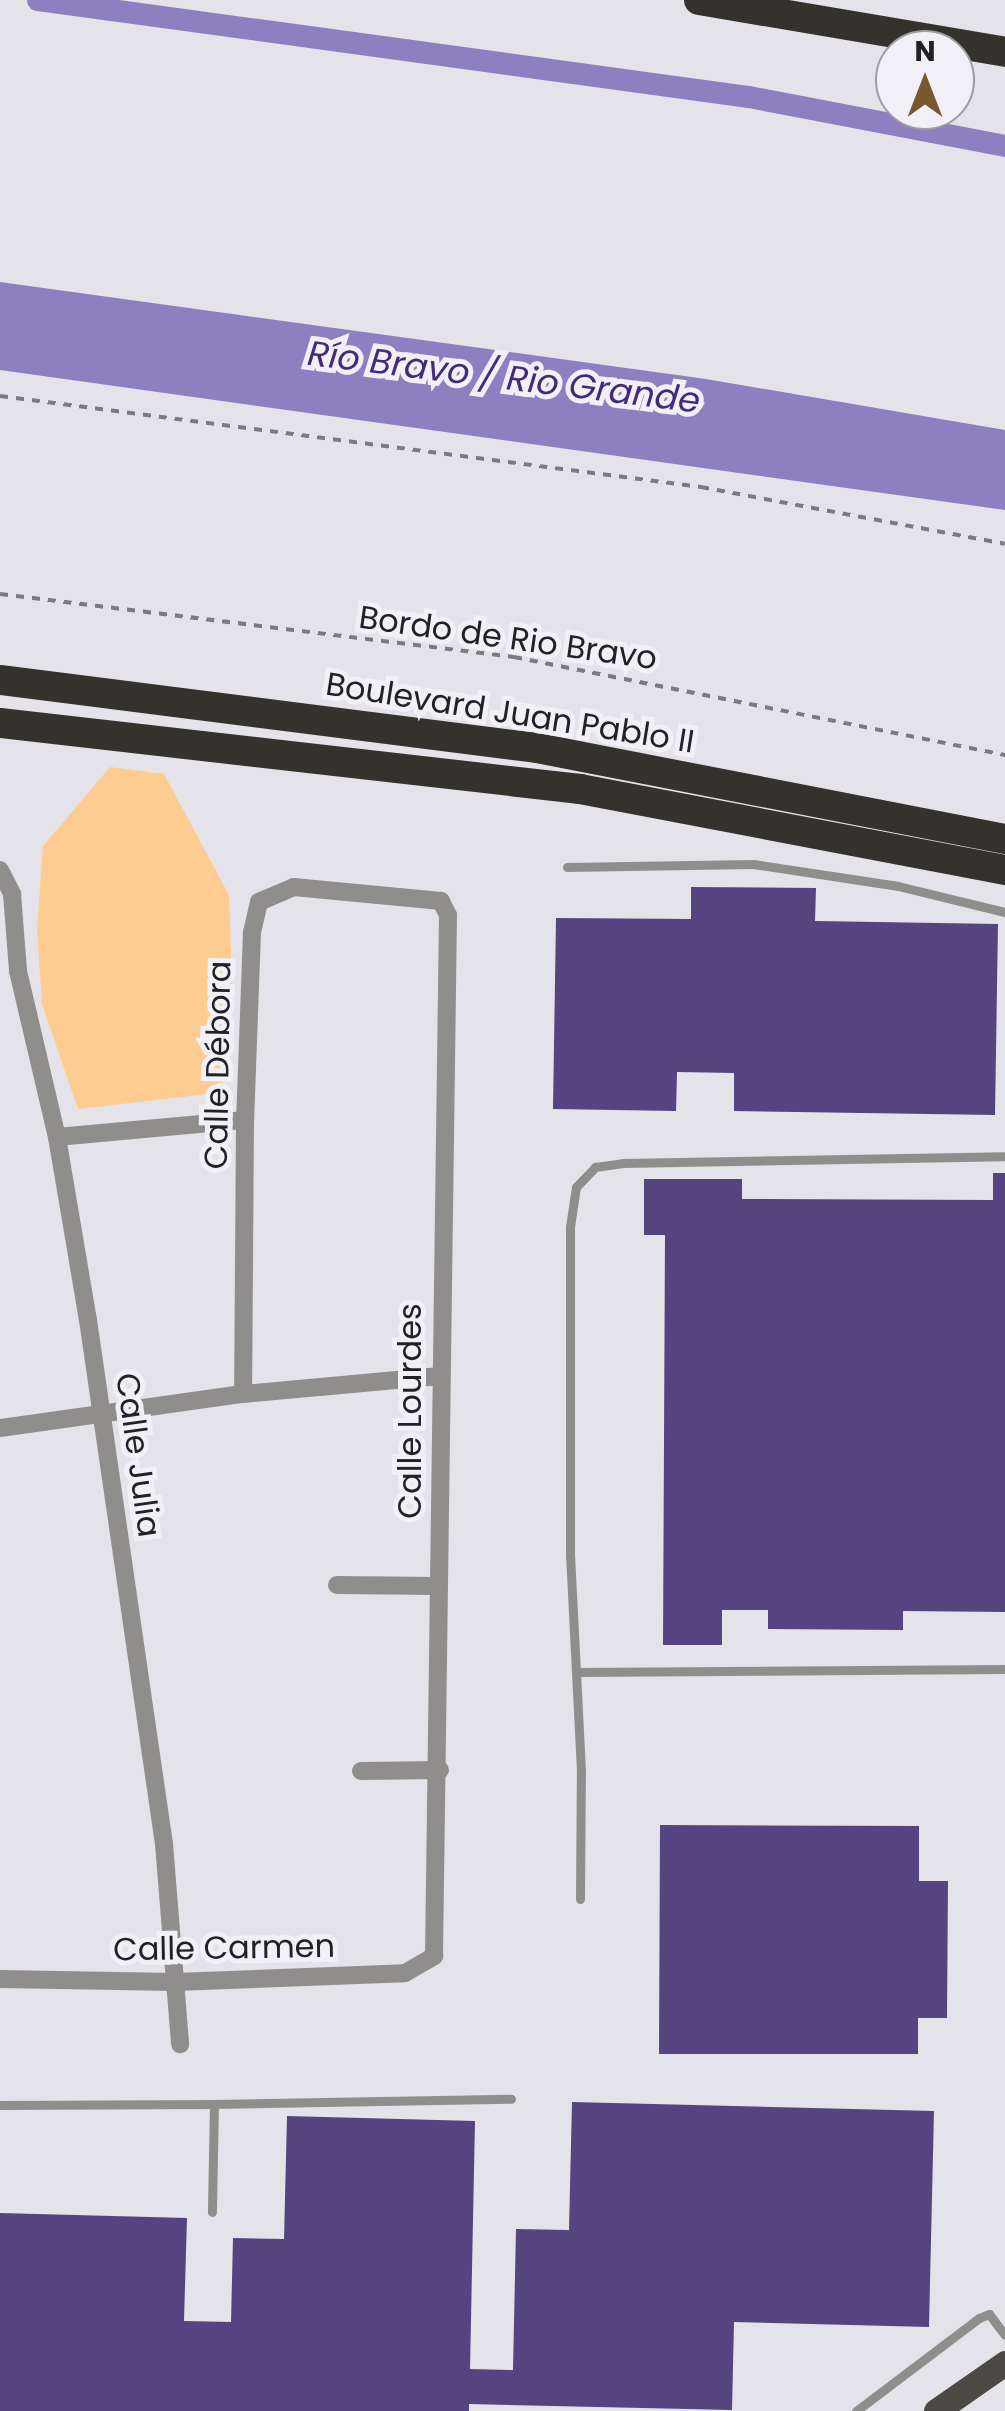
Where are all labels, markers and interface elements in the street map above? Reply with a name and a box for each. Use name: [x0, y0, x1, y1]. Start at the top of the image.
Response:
north arrow: [875, 30, 975, 130]
text: N: [914, 32, 936, 71]
water label: Río Bravo / Rio Grande: [305, 332, 703, 422]
street label: Bordo de Rio Bravo: [356, 598, 660, 678]
street label: Boulevard Juan Pablo II: [323, 665, 697, 761]
street label: Calle Débora: [197, 960, 239, 1170]
street label: Calle Lourdes: [391, 1303, 429, 1519]
street label: Calle Julia: [107, 1370, 169, 1540]
street label: Calle Carmen: [113, 1927, 335, 1969]

